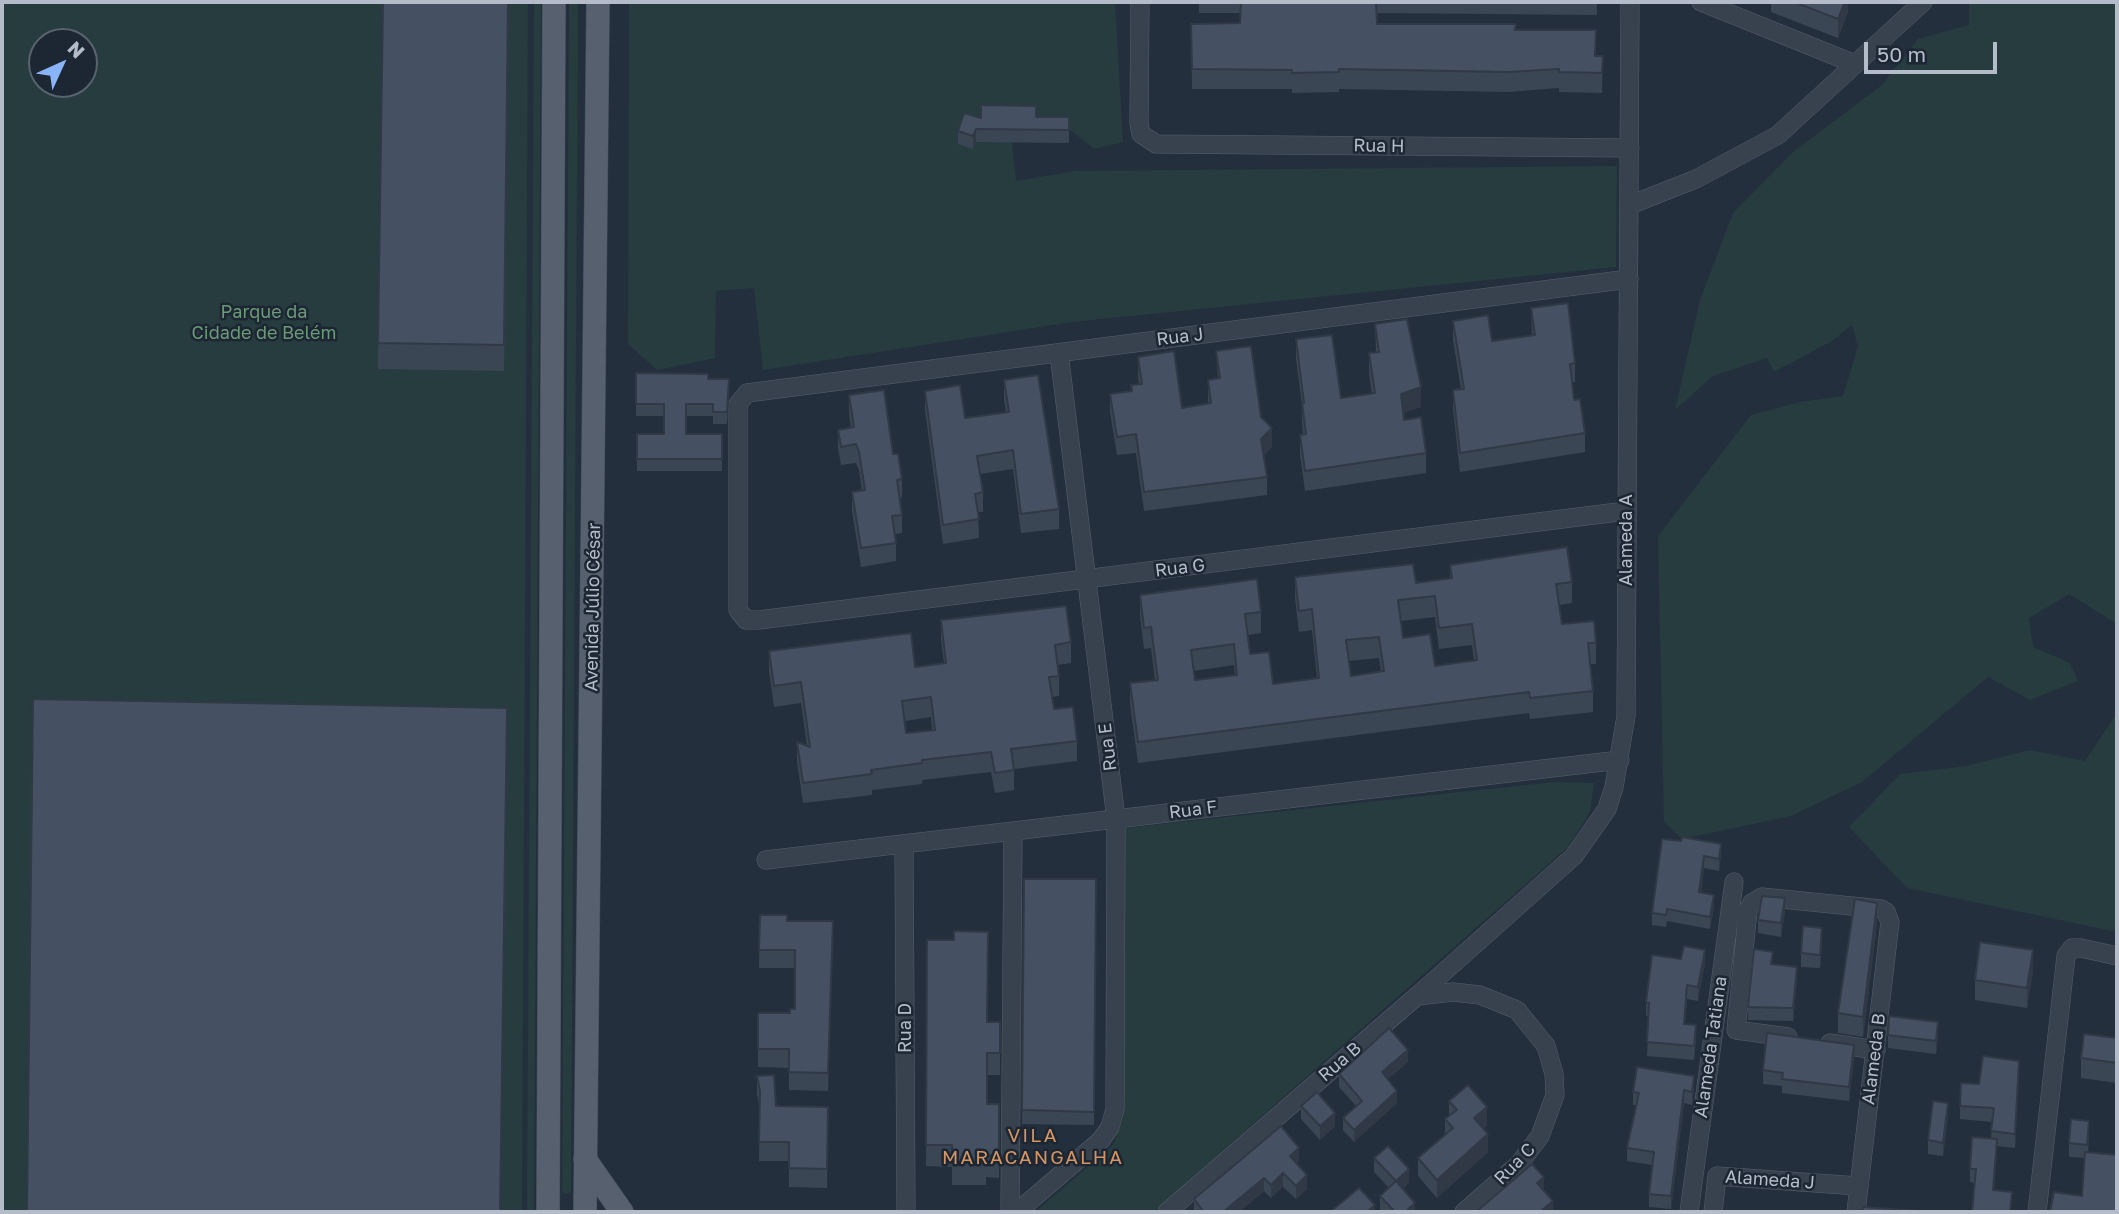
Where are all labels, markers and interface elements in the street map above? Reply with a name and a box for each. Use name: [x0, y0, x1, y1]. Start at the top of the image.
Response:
north arrow: [28, 28, 98, 98]
scale bar: [1867, 28, 2000, 72]
text: N: [64, 36, 90, 62]
text: 50 m: [1877, 41, 1926, 67]
street label: Rua H: [1353, 135, 1405, 157]
park label: Parque da Cidade de Belém: [192, 301, 336, 344]
street label: Rua J: [1155, 323, 1205, 351]
street label: Alameda A: [1615, 494, 1637, 586]
street label: Avenida Júlio César: [581, 522, 605, 692]
street label: Rua G: [1154, 554, 1206, 582]
street label: Rua E: [1094, 722, 1122, 772]
street label: Rua F: [1168, 796, 1218, 824]
street label: Alameda Tatiana: [1690, 975, 1732, 1119]
street label: Rua D: [894, 1003, 916, 1053]
street label: Alameda B: [1858, 1012, 1890, 1106]
street label: Rua B: [1314, 1038, 1366, 1086]
district label: VILA MARACANGALHA: [944, 1125, 1122, 1169]
street label: Rua C: [1490, 1139, 1540, 1189]
street label: Alameda J: [1724, 1166, 1816, 1194]

